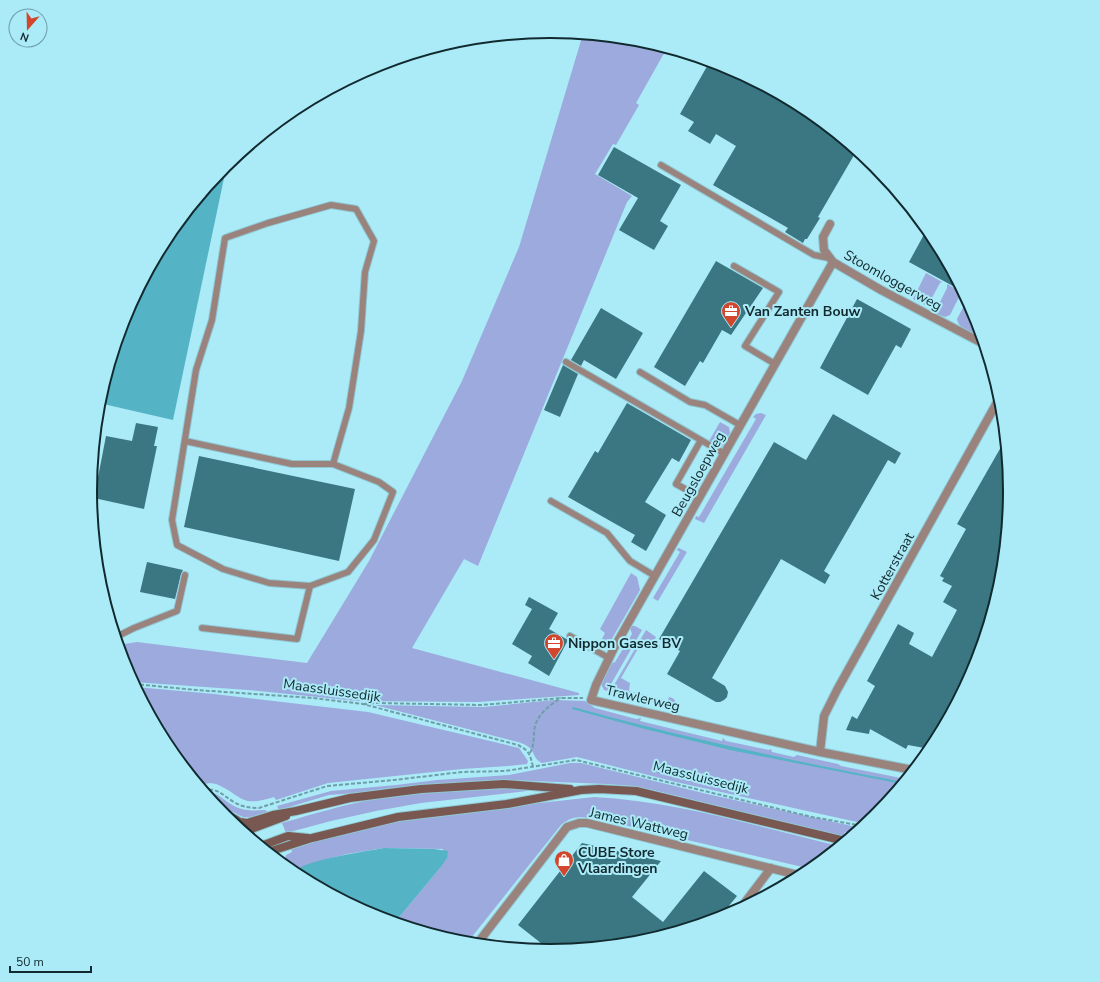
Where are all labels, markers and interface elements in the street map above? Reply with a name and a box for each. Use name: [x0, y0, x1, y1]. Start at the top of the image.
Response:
north arrow: [8, 8, 48, 48]
text: N: [18, 28, 31, 45]
street label: Stoomloggerweg: [840, 246, 945, 315]
office icon: Van Zanten Bouw: [720, 300, 742, 328]
place label: Van Zanten Bouw: [744, 302, 861, 321]
street label: Beugsloepweg: [667, 428, 730, 520]
street label: Kotterstraat: [866, 529, 919, 603]
office icon: Nippon Gases BV: [543, 632, 565, 660]
place label: Nippon Gases BV: [568, 634, 682, 653]
street label: Maassluissedijk: [282, 674, 383, 707]
street label: Trawlerweg: [604, 681, 682, 716]
street label: Maassluissedijk: [651, 756, 752, 799]
street label: James Wattweg: [587, 803, 690, 844]
place label: CUBE Store Vlaardingen: [577, 843, 658, 878]
shop icon: CUBE Store Vlaardingen: [553, 849, 575, 877]
scale bar: [10, 948, 91, 974]
text: 50 m: [16, 954, 44, 970]

